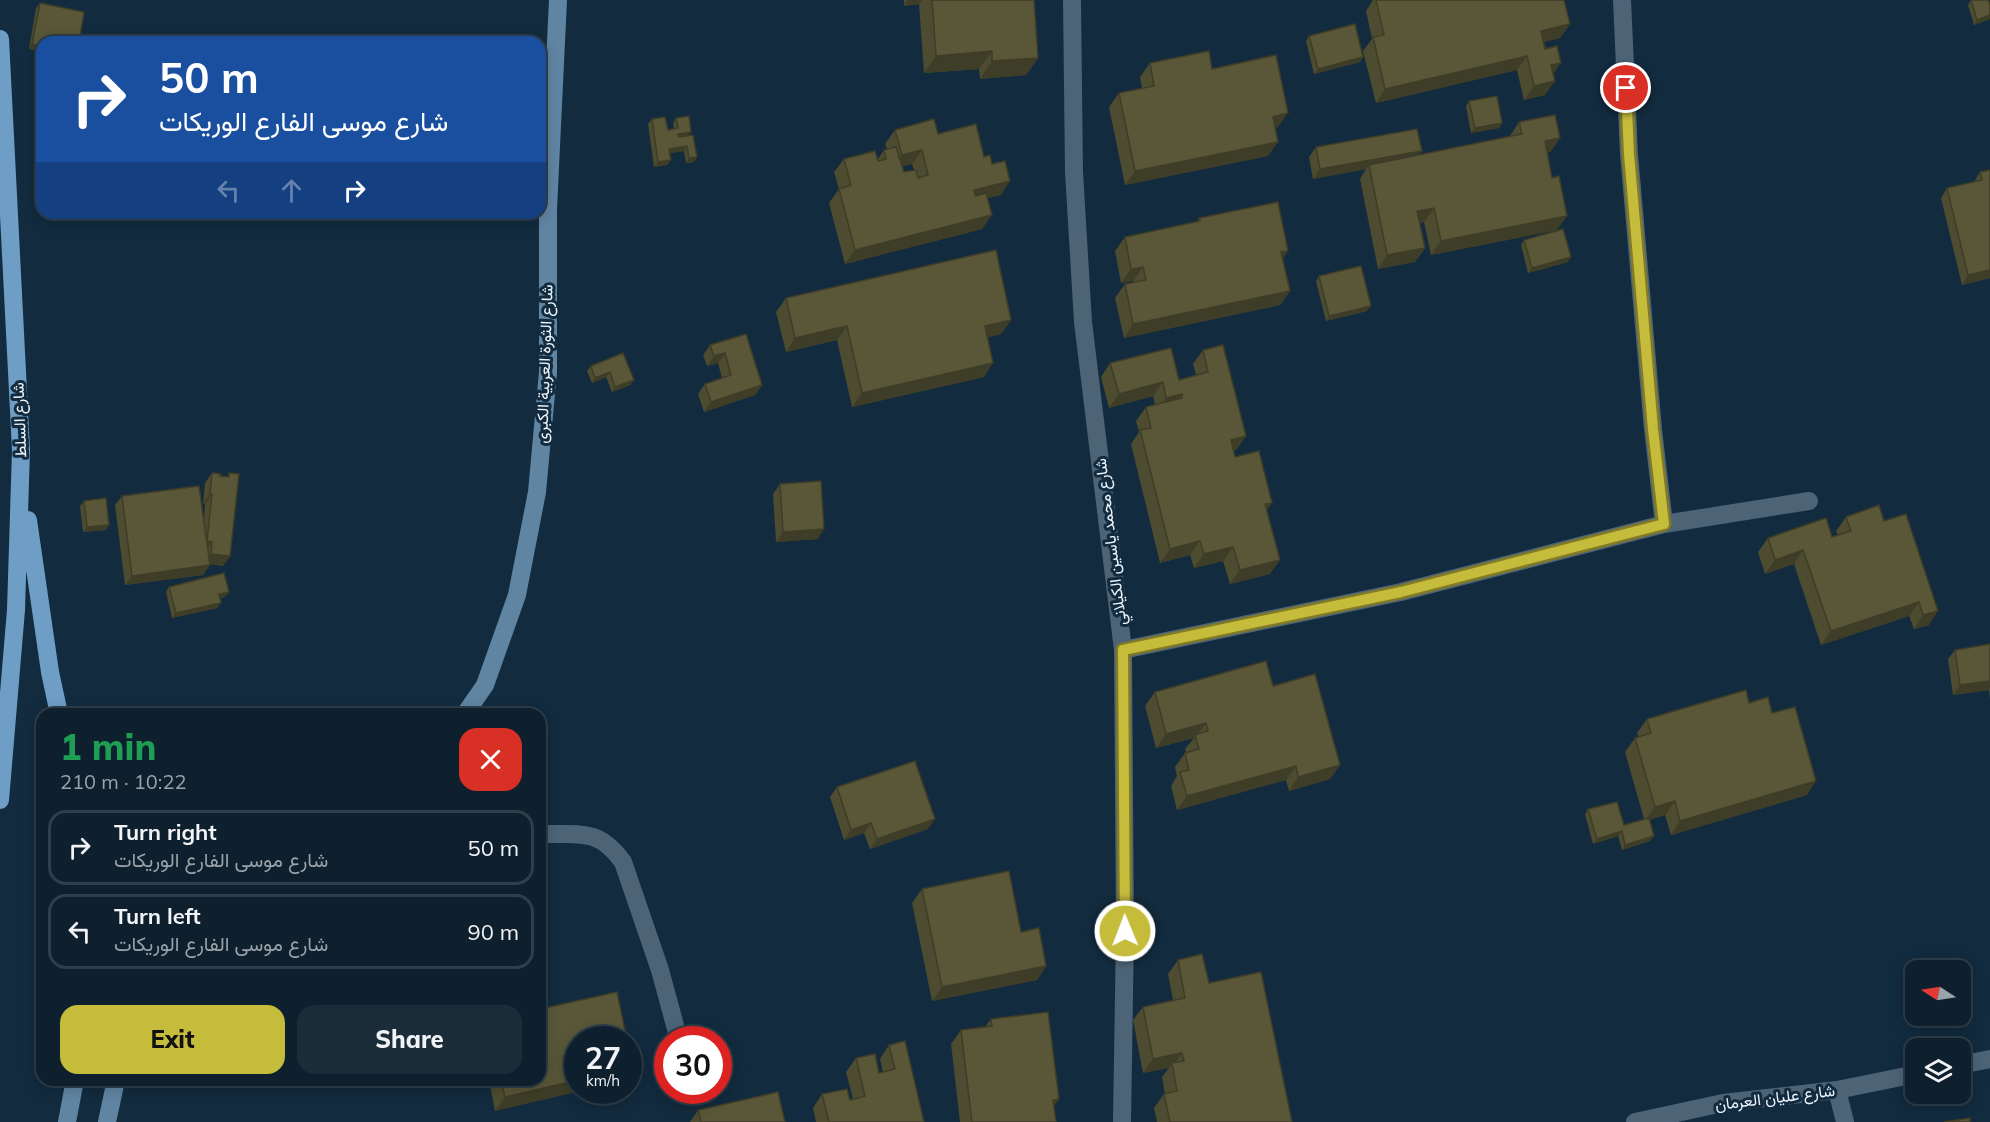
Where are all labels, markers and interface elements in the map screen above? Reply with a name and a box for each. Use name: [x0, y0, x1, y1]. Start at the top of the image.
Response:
text: 50 m: [159, 51, 259, 104]
icon: right: [60, 60, 138, 138]
pin: [1600, 62, 1651, 113]
icon: arrive: [1609, 71, 1642, 104]
text: شارع موسى الفارع الوريكات: [159, 104, 448, 138]
icon: left: [212, 174, 245, 207]
icon: ahead: [275, 174, 308, 207]
icon: right: [338, 174, 371, 207]
street label: شارع الثورة العربية الكبرى: [531, 284, 559, 444]
street label: شارع السلط: [8, 382, 32, 458]
street label: شارع محمد ياسين الكيلاني: [1090, 457, 1134, 627]
text: 1 min: [60, 724, 156, 769]
button: close: [459, 728, 522, 791]
text: 210 m · 10:22: [60, 769, 186, 794]
text: Turn right: [114, 818, 217, 846]
icon: right: [63, 831, 96, 864]
text: 50 m: [468, 834, 519, 862]
text: شارع موسى الفارع الوريكات: [114, 847, 328, 872]
position arrow: [1093, 899, 1157, 963]
text: Turn left: [114, 902, 201, 930]
icon: left: [63, 915, 96, 948]
text: 90 m: [468, 918, 519, 946]
text: شارع موسى الفارع الوريكات: [114, 931, 328, 956]
north arrow: [1905, 960, 1971, 1026]
map controls: [1905, 960, 1971, 1104]
button: Exit: [60, 1005, 285, 1074]
button: Share: [297, 1005, 522, 1074]
speed limit sign: 30: [654, 1026, 732, 1104]
button: layers: [1905, 1038, 1971, 1104]
text: 27: [585, 1039, 621, 1077]
text: km/h: [586, 1071, 620, 1090]
street label: شارع عليان العرمان: [1714, 1080, 1836, 1116]

